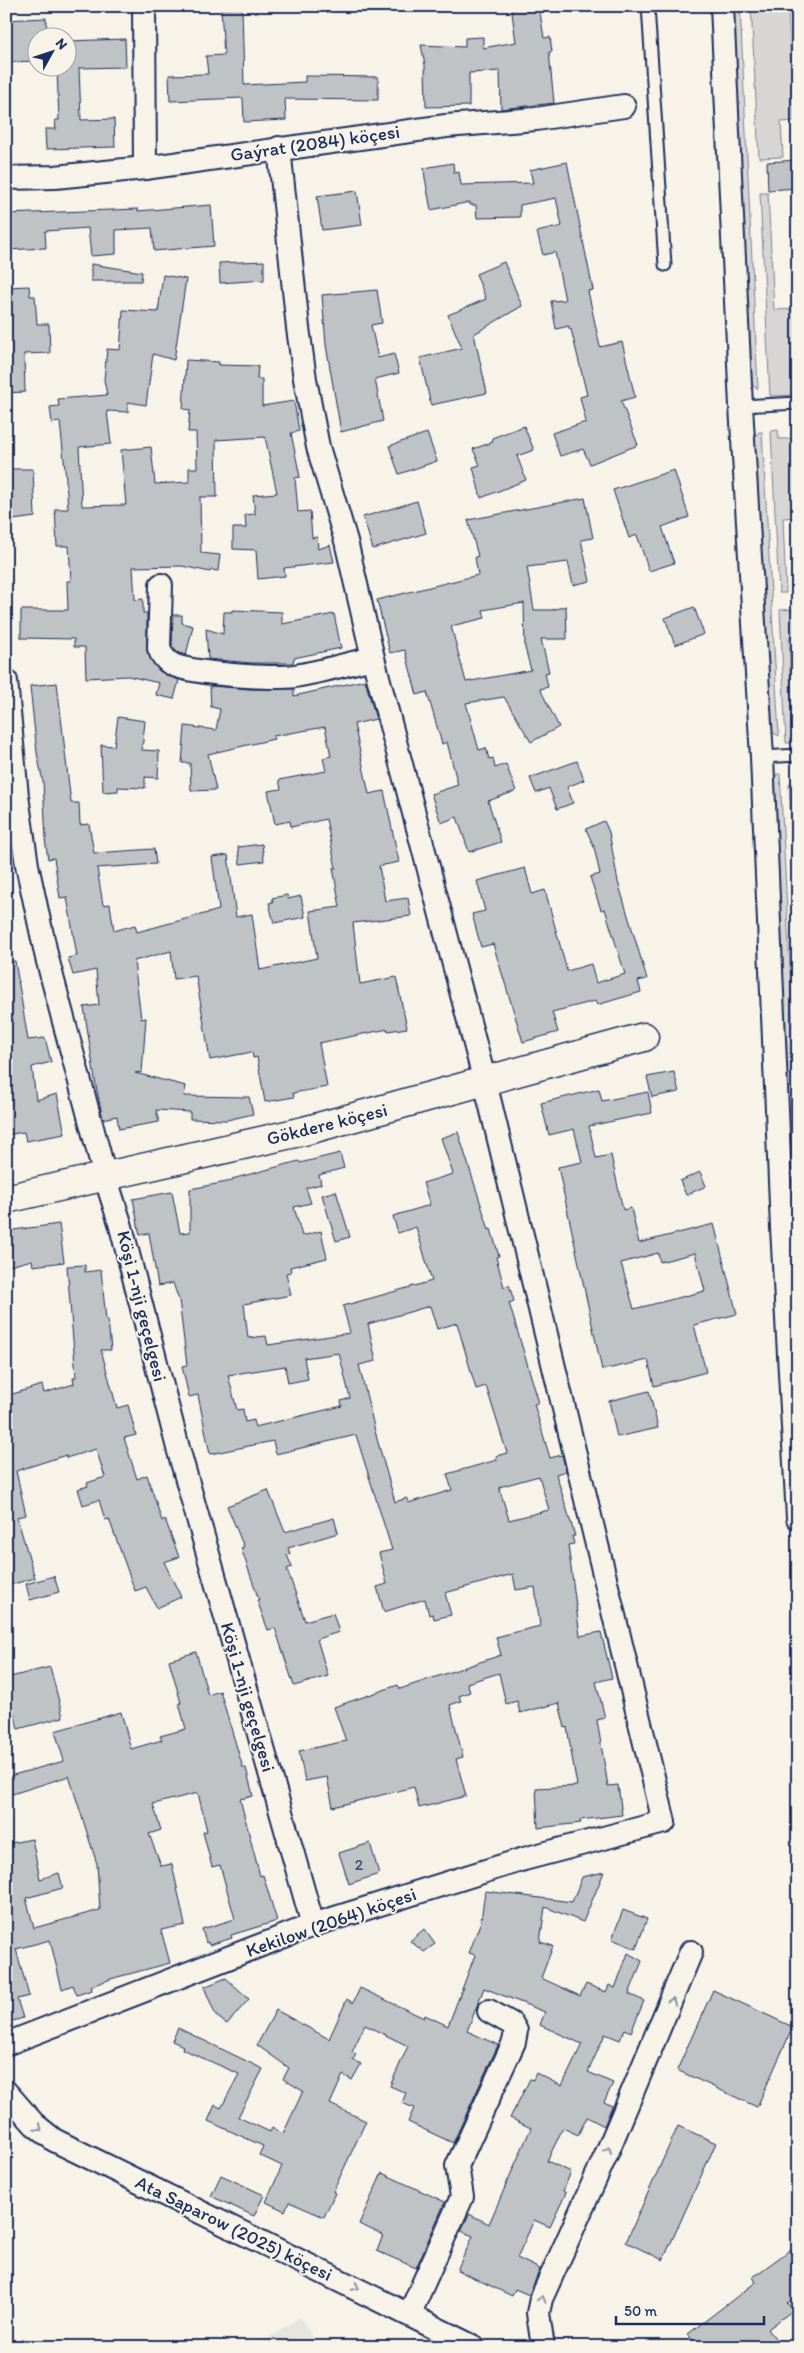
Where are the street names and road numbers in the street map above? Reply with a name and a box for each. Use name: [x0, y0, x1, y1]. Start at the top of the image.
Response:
street label: Gaýrat (2084) köçesi: [229, 120, 401, 166]
street label: Gökdere köçesi: [264, 1098, 390, 1150]
street label: Köşi 1-nji geçelgesi: [112, 1228, 172, 1384]
street label: Köşi 1-nji geçelgesi: [216, 1619, 280, 1775]
street label: Kekilow (2064) köçesi: [243, 1882, 419, 1962]
street label: Ata Saparow (2025) köçesi: [132, 2170, 336, 2286]

